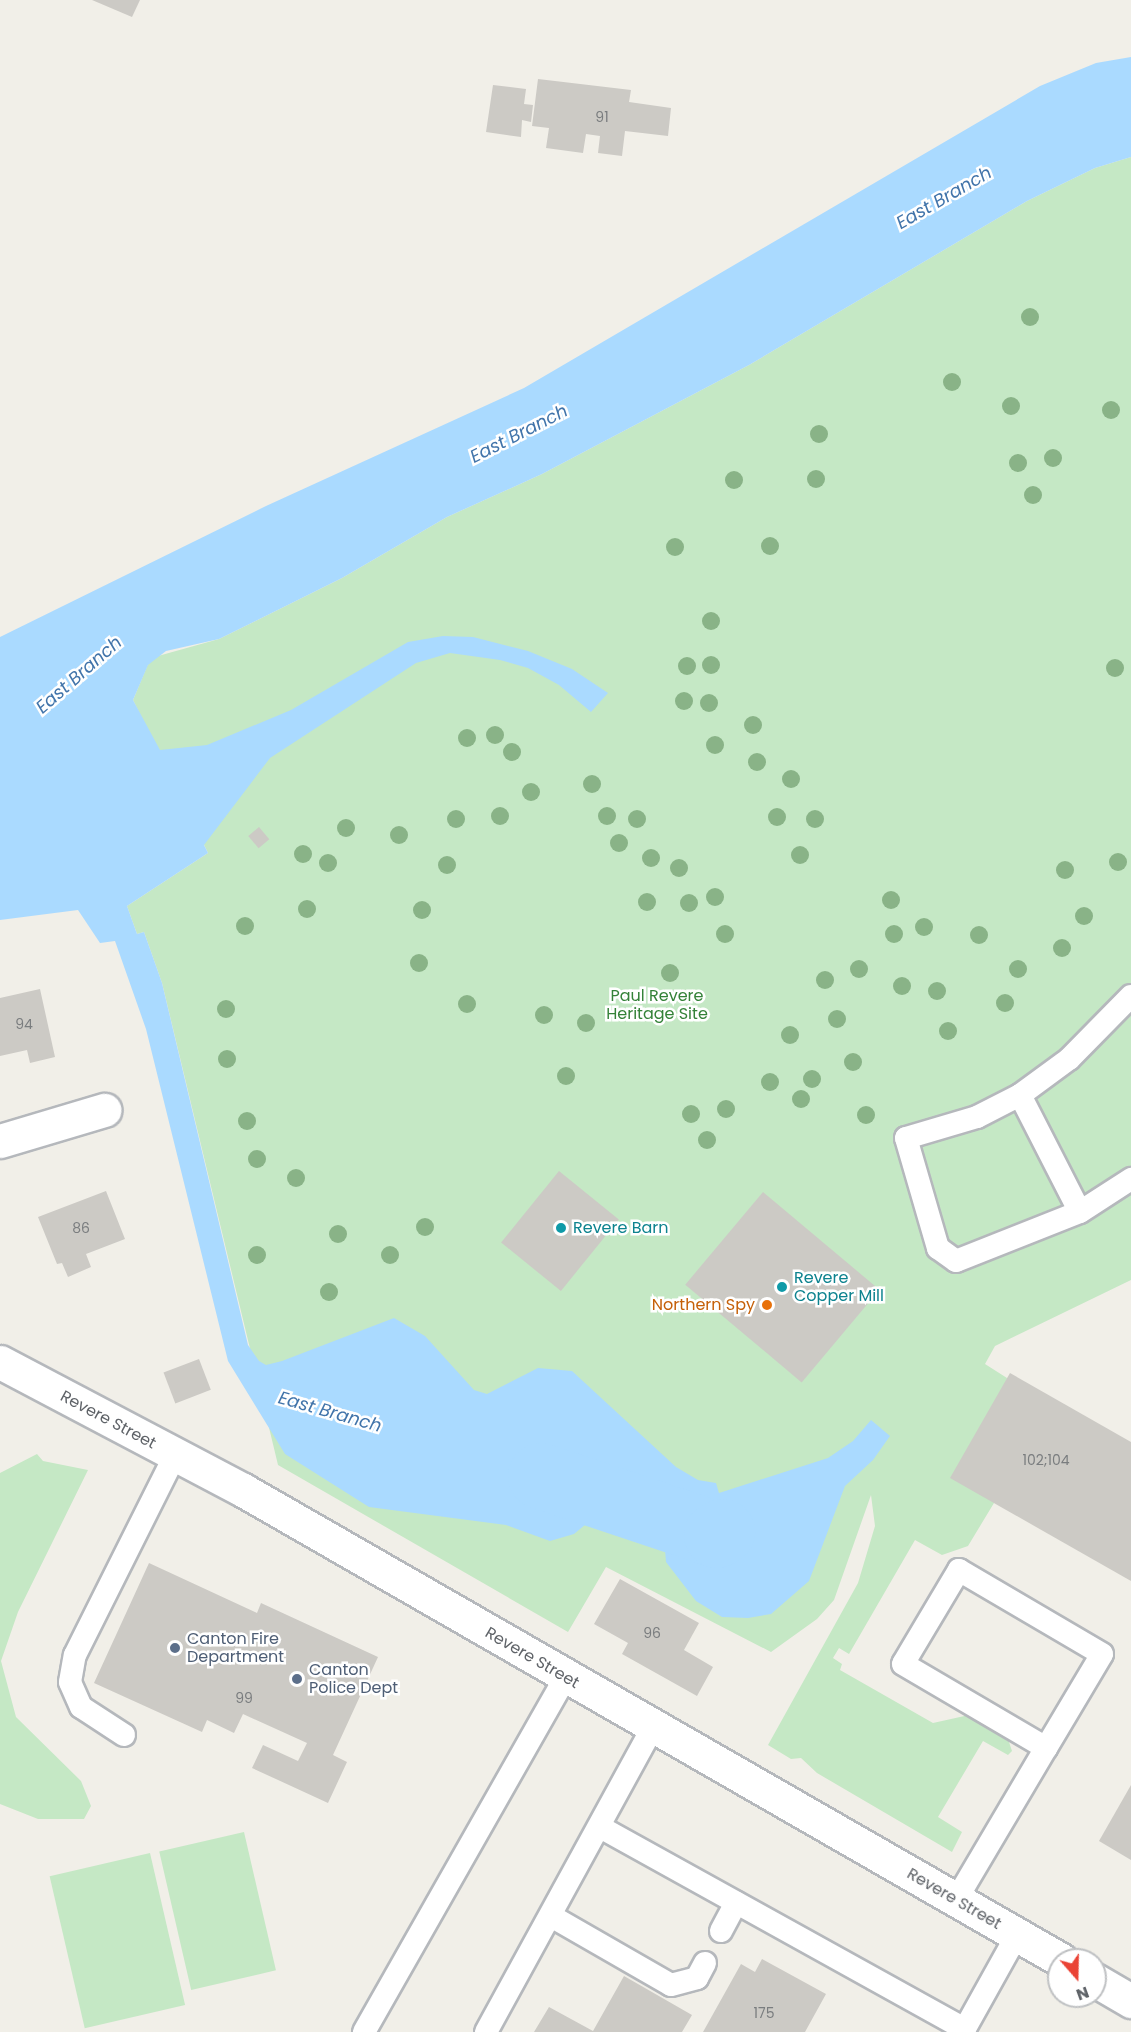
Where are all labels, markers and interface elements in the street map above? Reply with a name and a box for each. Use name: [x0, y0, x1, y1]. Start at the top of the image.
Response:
house number: 91: [595, 109, 609, 125]
water label: East Branch: [892, 162, 996, 234]
water label: East Branch: [467, 400, 571, 468]
water label: East Branch: [32, 632, 126, 718]
park label: Paul Revere Heritage Site: [606, 986, 708, 1024]
house number: 94: [15, 1016, 33, 1032]
place label: Revere Barn: [573, 1218, 669, 1238]
house number: 86: [72, 1220, 90, 1236]
marker: Revere Barn: [554, 1221, 568, 1235]
place label: Revere Copper Mill: [794, 1268, 884, 1306]
marker: Revere Copper Mill: [775, 1280, 789, 1294]
place label: Northern Spy: [652, 1295, 755, 1315]
marker: Northern Spy: [760, 1298, 774, 1312]
street label: Revere Street: [57, 1387, 159, 1453]
water label: East Branch: [276, 1387, 384, 1437]
house number: 102;104: [1022, 1452, 1070, 1468]
street label: Revere Street: [481, 1623, 583, 1693]
house number: 96: [643, 1625, 661, 1641]
place label: Canton Fire Department: [187, 1629, 284, 1667]
marker: Canton Fire Department: [168, 1641, 182, 1655]
place label: Canton Police Dept: [309, 1660, 398, 1698]
marker: Canton Police Dept: [290, 1672, 304, 1686]
house number: 99: [235, 1690, 253, 1706]
street label: Revere Street: [903, 1864, 1005, 1934]
north arrow: [1047, 1948, 1107, 2008]
text: N: [1073, 1981, 1092, 2006]
house number: 175: [754, 2005, 774, 2021]

